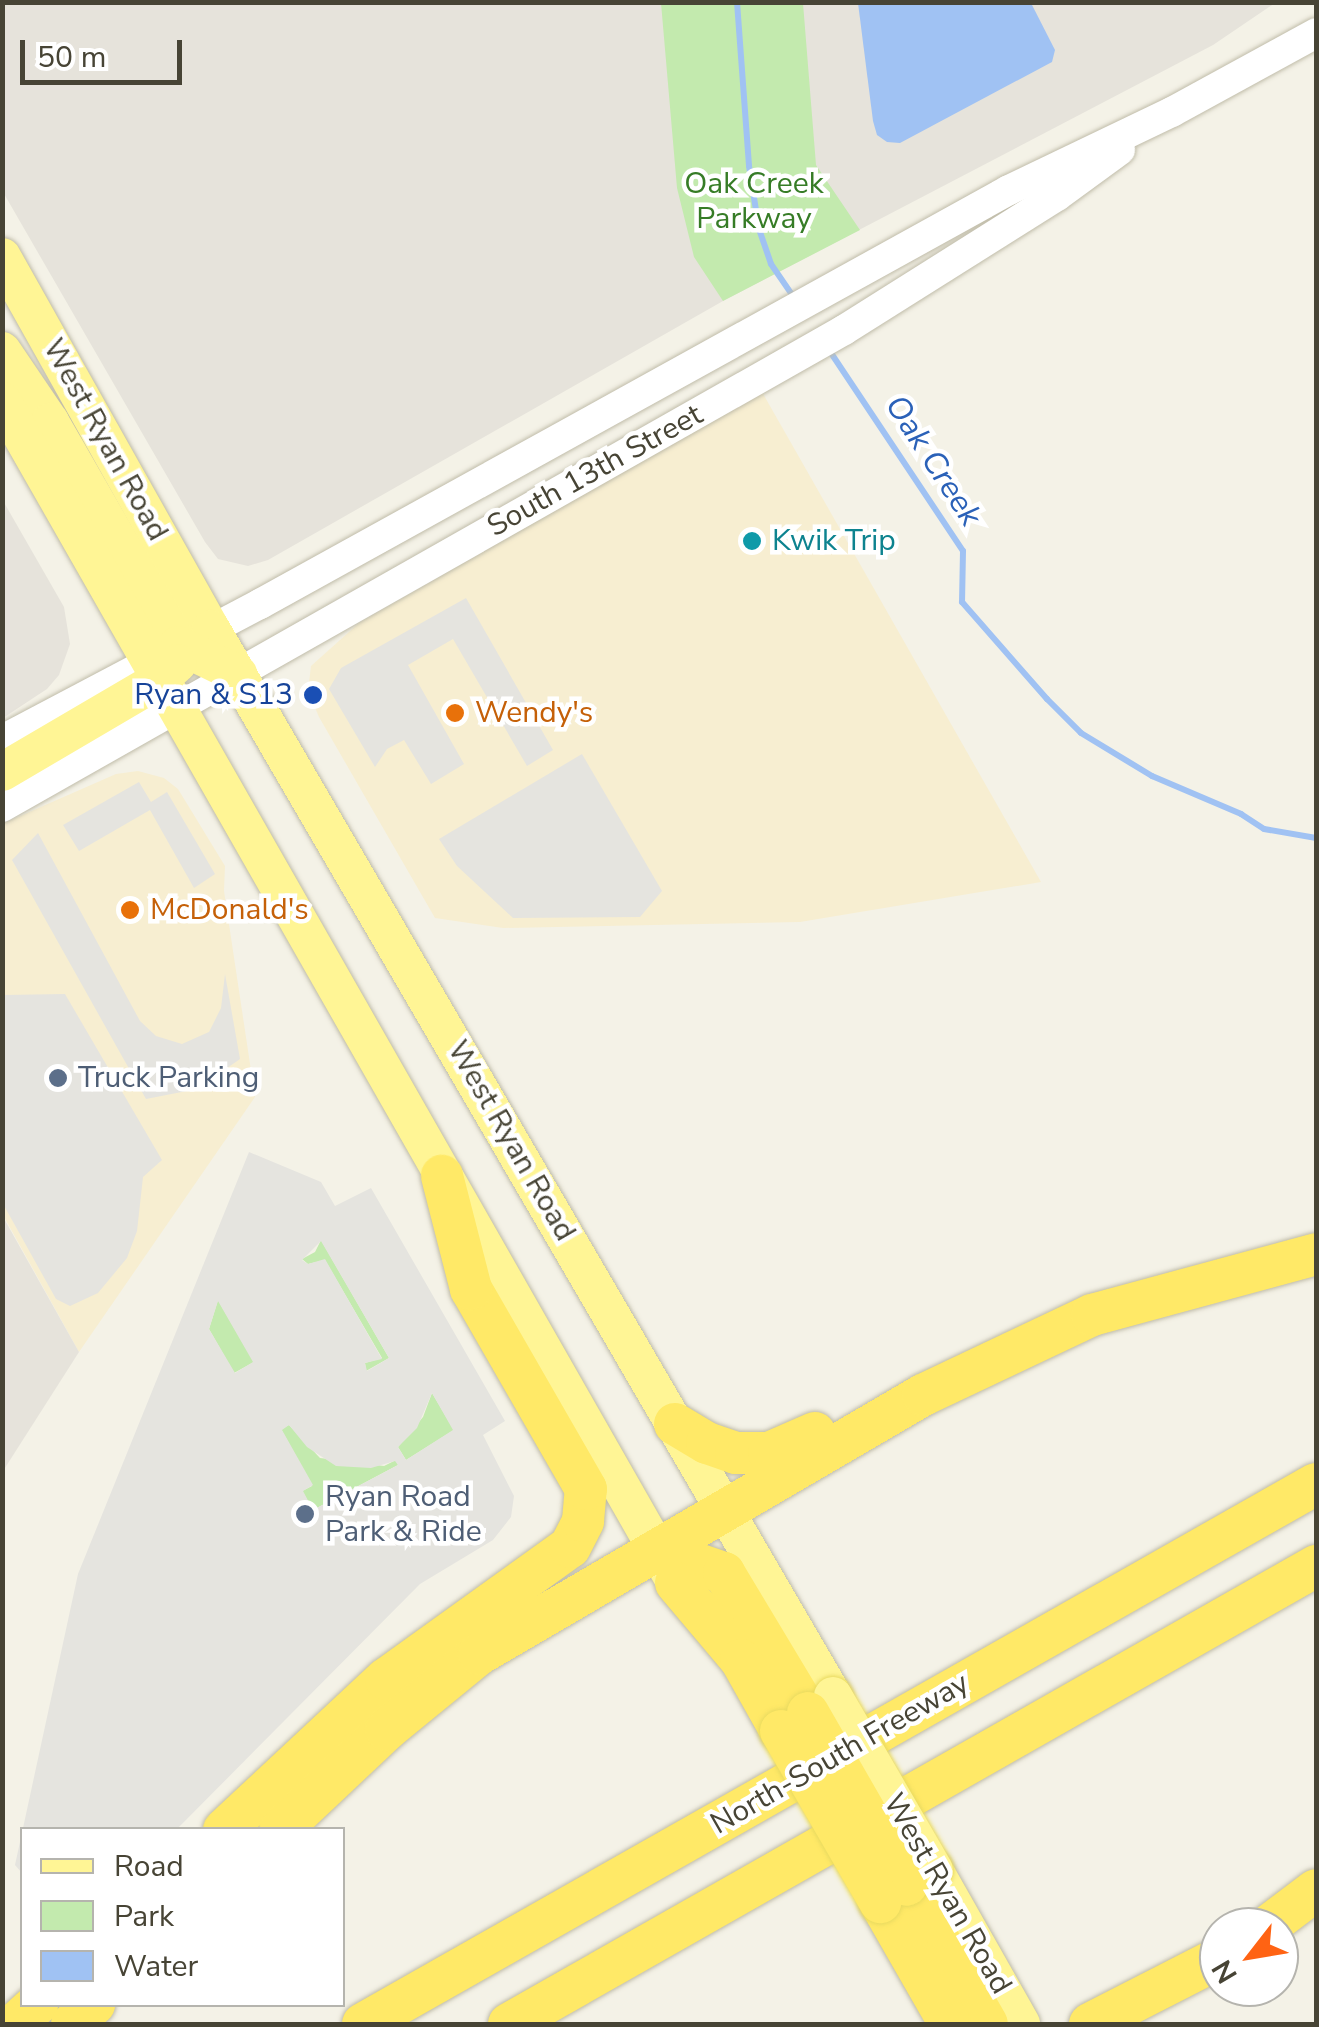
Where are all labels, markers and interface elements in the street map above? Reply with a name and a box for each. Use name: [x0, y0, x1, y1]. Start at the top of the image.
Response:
scale bar: [25, 20, 188, 82]
text: 50 m: [37, 37, 106, 78]
park label: Oak Creek Parkway: [684, 166, 824, 236]
street label: West Ryan Road: [35, 333, 175, 547]
water label: Oak Creek: [876, 388, 990, 534]
street label: South 13th Street: [481, 397, 709, 545]
place label: Kwik Trip: [772, 523, 896, 559]
marker: Kwik Trip: [741, 530, 763, 552]
place label: Ryan & S13: [134, 677, 293, 713]
marker: Ryan & S13: [302, 684, 324, 706]
place label: Wendy's: [475, 695, 593, 731]
marker: Wendy's: [444, 702, 466, 724]
place label: McDonald's: [150, 892, 309, 928]
marker: McDonald's: [119, 899, 141, 921]
street label: West Ryan Road: [439, 1034, 583, 1248]
place label: Truck Parking: [78, 1060, 259, 1096]
marker: Truck Parking: [47, 1067, 69, 1089]
place label: Ryan Road Park & Ride: [325, 1479, 482, 1550]
marker: Ryan Road Park & Ride: [294, 1503, 316, 1525]
street label: North-South Freeway: [705, 1665, 975, 1843]
street label: West Ryan Road: [875, 1787, 1019, 2001]
legend: [20, 1827, 345, 2007]
text: Road: [114, 1846, 184, 1887]
text: Park: [114, 1896, 174, 1937]
north arrow: [1199, 1907, 1299, 2007]
text: Water: [114, 1946, 198, 1987]
text: N: [1203, 1953, 1247, 1990]

